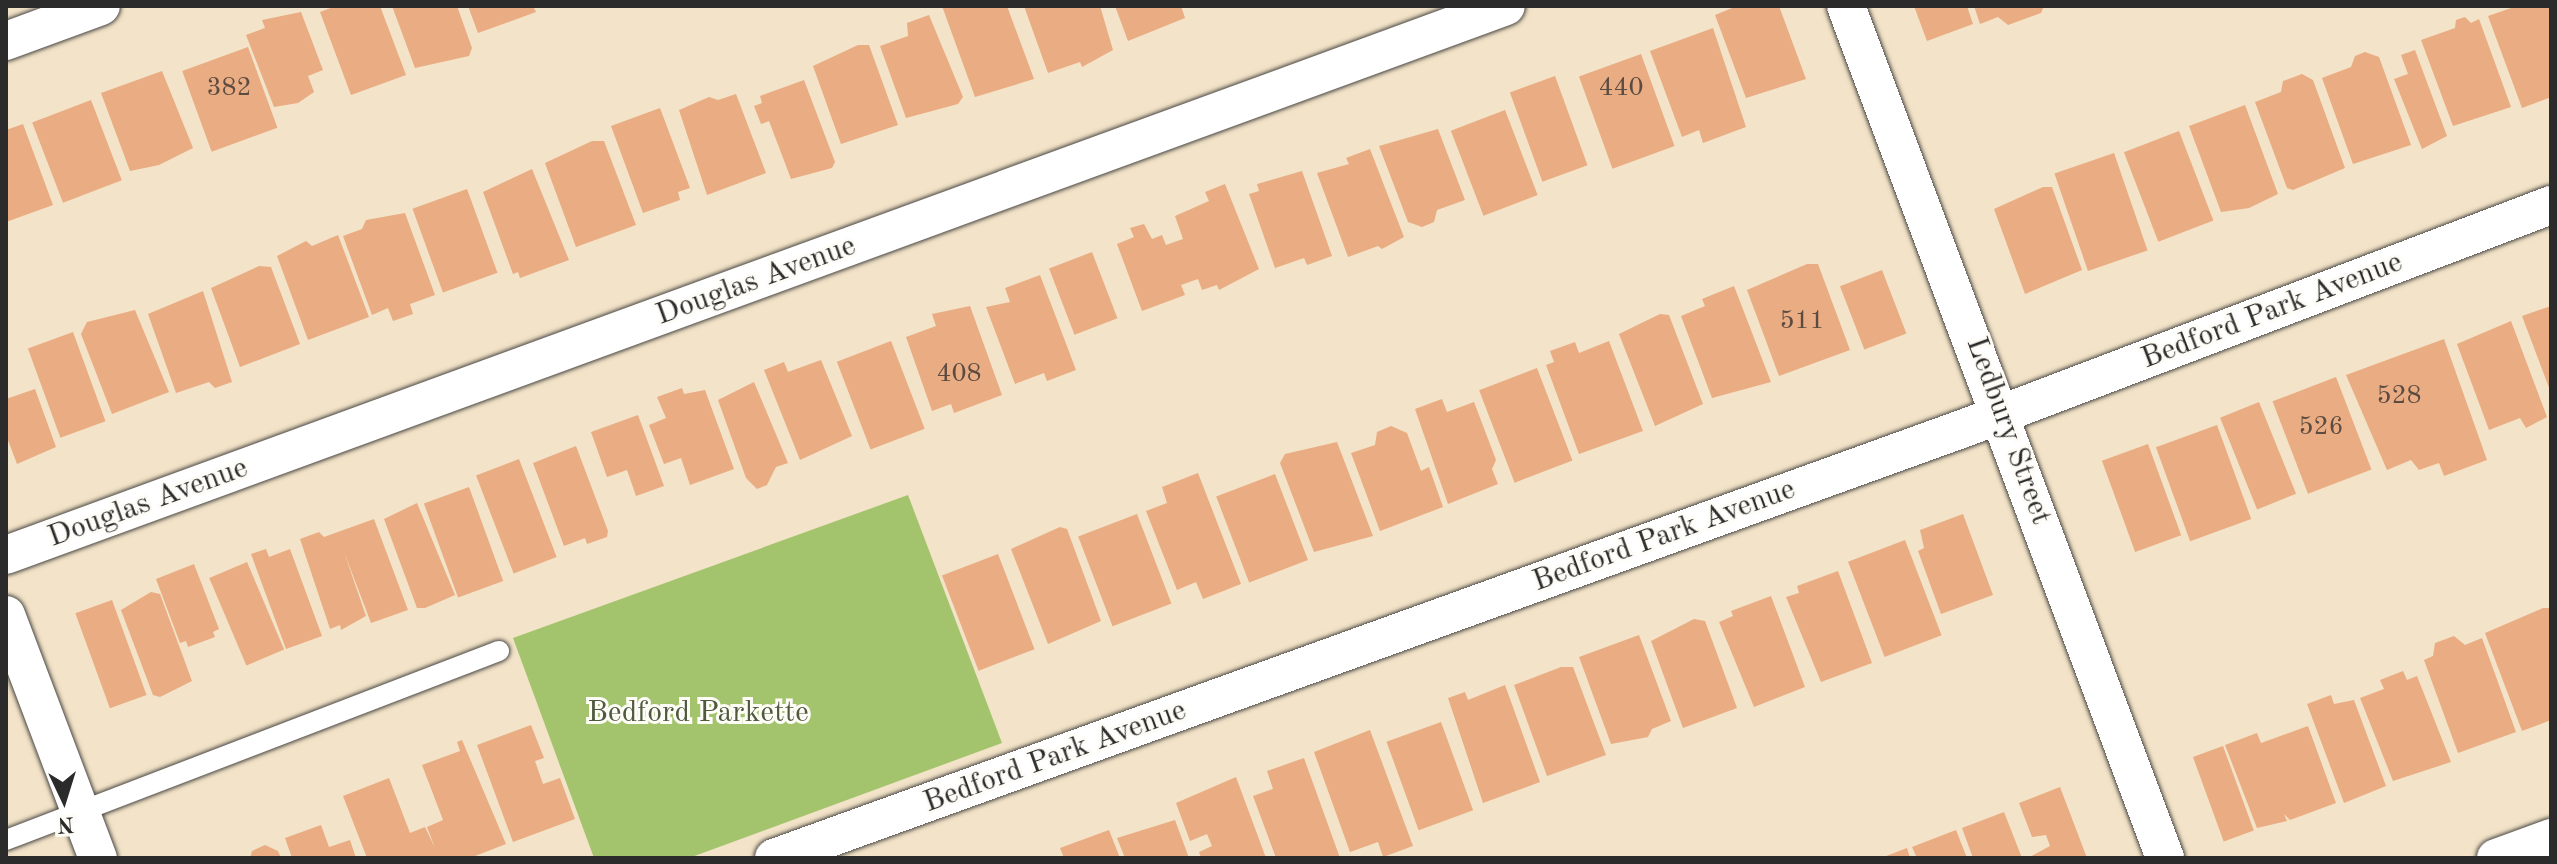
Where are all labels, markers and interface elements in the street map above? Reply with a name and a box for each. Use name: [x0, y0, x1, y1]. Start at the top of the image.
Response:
house number: 382: [206, 73, 252, 105]
house number: 440: [1598, 73, 1644, 105]
street label: Douglas Avenue: [651, 228, 861, 334]
street label: Bedford Park Avenue: [2136, 245, 2408, 377]
house number: 511: [1779, 306, 1825, 338]
street label: Ledbury Street: [1957, 332, 2059, 530]
house number: 408: [936, 359, 982, 391]
house number: 528: [2376, 381, 2422, 413]
house number: 526: [2298, 412, 2344, 444]
street label: Douglas Avenue: [43, 450, 253, 556]
street label: Bedford Park Avenue: [1528, 472, 1800, 600]
street label: Bedford Park Avenue: [919, 693, 1191, 821]
park label: Bedford Parkette: [587, 695, 809, 731]
north arrow: [24, 760, 104, 840]
text: N: [57, 812, 75, 836]

